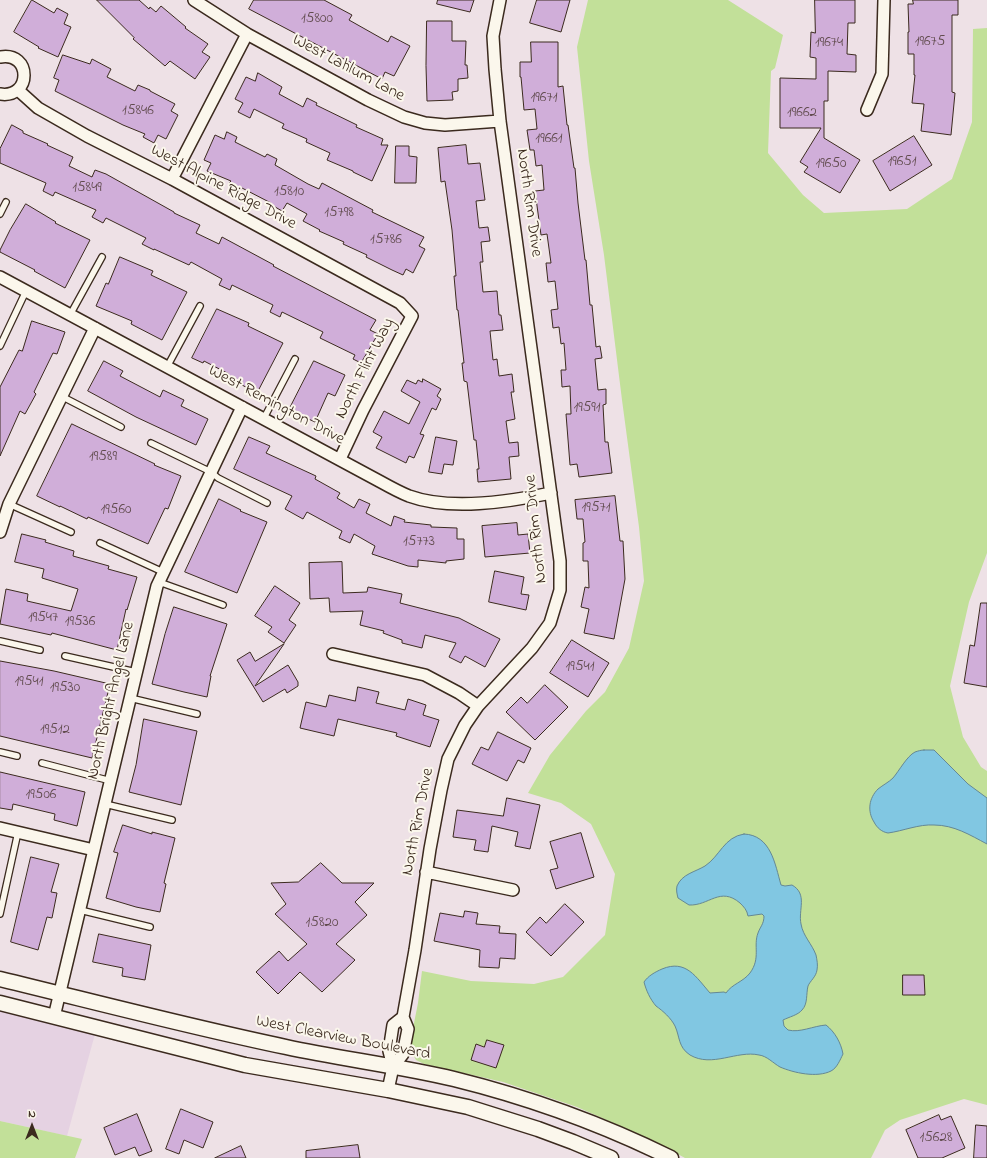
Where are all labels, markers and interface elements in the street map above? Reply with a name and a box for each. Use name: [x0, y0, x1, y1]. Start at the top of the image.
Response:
house number: 15800: [301, 11, 333, 29]
street label: West Lahlum Lane: [288, 31, 408, 107]
house number: 19675: [915, 34, 945, 52]
house number: 19674: [815, 35, 843, 53]
house number: 19671: [531, 90, 557, 108]
house number: 15846: [122, 103, 154, 121]
house number: 19662: [787, 105, 817, 123]
house number: 19661: [535, 131, 563, 149]
street label: West Alpine Ridge Drive: [147, 141, 299, 235]
street label: North Rim Drive: [510, 148, 546, 258]
house number: 19651: [887, 154, 917, 172]
house number: 19650: [816, 156, 846, 174]
house number: 15849: [72, 180, 102, 198]
house number: 15810: [274, 184, 304, 202]
house number: 15798: [324, 205, 354, 223]
house number: 15786: [370, 232, 402, 250]
street label: North Flint Way: [332, 315, 400, 423]
street label: West Remington Drive: [204, 361, 348, 451]
house number: 19591: [573, 400, 601, 418]
house number: 19589: [89, 449, 117, 467]
street label: North Rim Drive: [521, 474, 553, 584]
house number: 19571: [582, 500, 610, 518]
house number: 19560: [101, 502, 131, 520]
house number: 15773: [403, 534, 435, 552]
house number: 19547: [28, 610, 58, 628]
house number: 19536: [65, 614, 95, 632]
street label: North Bright Angel Lane: [84, 620, 140, 782]
house number: 19541: [566, 659, 594, 677]
house number: 19541: [15, 674, 43, 692]
house number: 19530: [50, 680, 80, 698]
house number: 19512: [40, 722, 70, 740]
street label: North Rim Drive: [399, 767, 439, 877]
house number: 19506: [26, 787, 56, 805]
house number: 15820: [306, 915, 338, 933]
street label: West Clearview Boulevard: [254, 1012, 432, 1066]
north arrow: [12, 1106, 52, 1146]
text: N: [28, 1106, 36, 1122]
house number: 15628: [919, 1130, 953, 1148]

